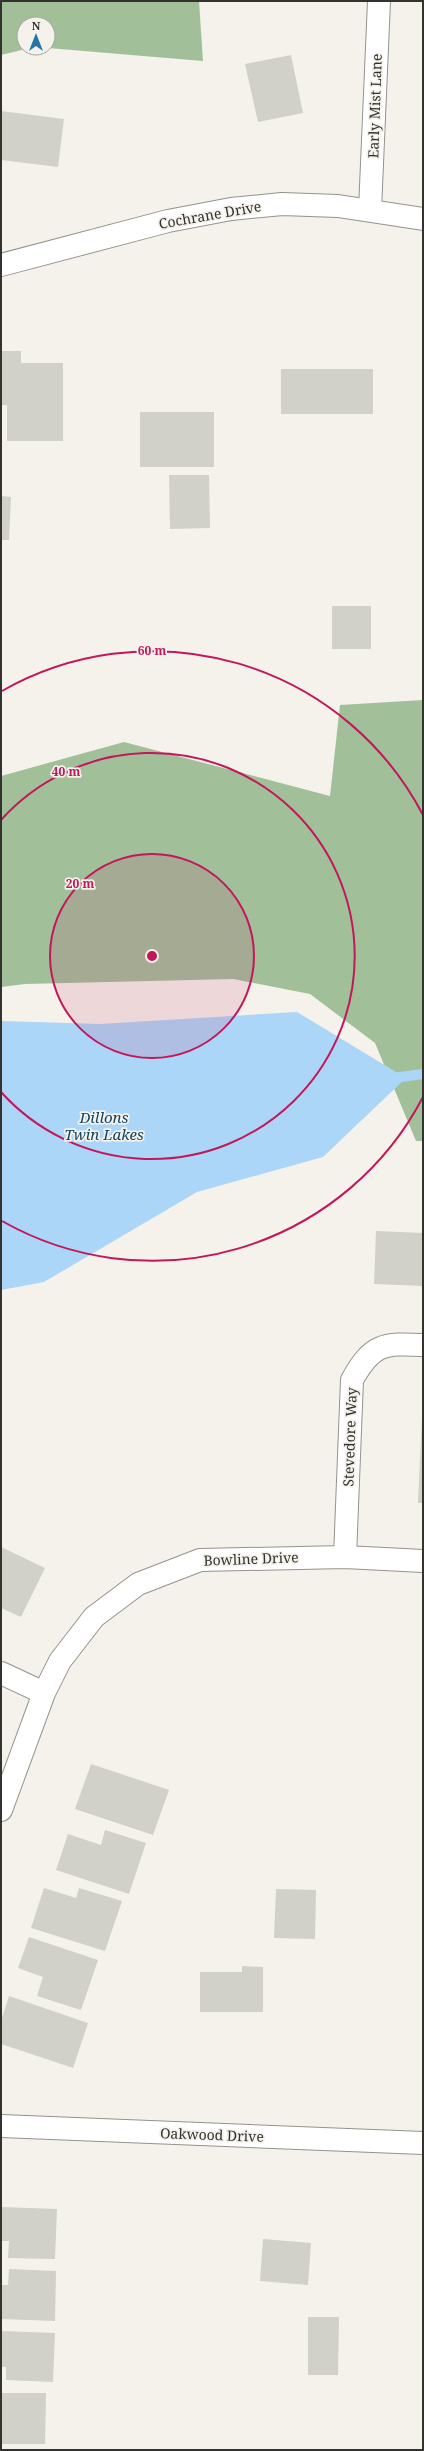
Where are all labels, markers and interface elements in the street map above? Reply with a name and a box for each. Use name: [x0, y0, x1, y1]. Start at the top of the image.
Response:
north arrow: [16, 16, 56, 56]
text: N: [32, 18, 41, 33]
street label: Early Mist Lane: [363, 53, 386, 159]
street label: Cochrane Drive: [157, 196, 263, 233]
text: 60 m: [138, 642, 166, 659]
text: 40 m: [52, 763, 80, 780]
text: 20 m: [66, 875, 94, 892]
centre of rings: [145, 949, 159, 963]
water label: Dillons Twin Lakes: [64, 1107, 144, 1144]
street label: Stevedore Way: [338, 1387, 361, 1487]
street label: Bowline Drive: [203, 1547, 299, 1570]
street label: Oakwood Drive: [160, 2123, 264, 2146]

